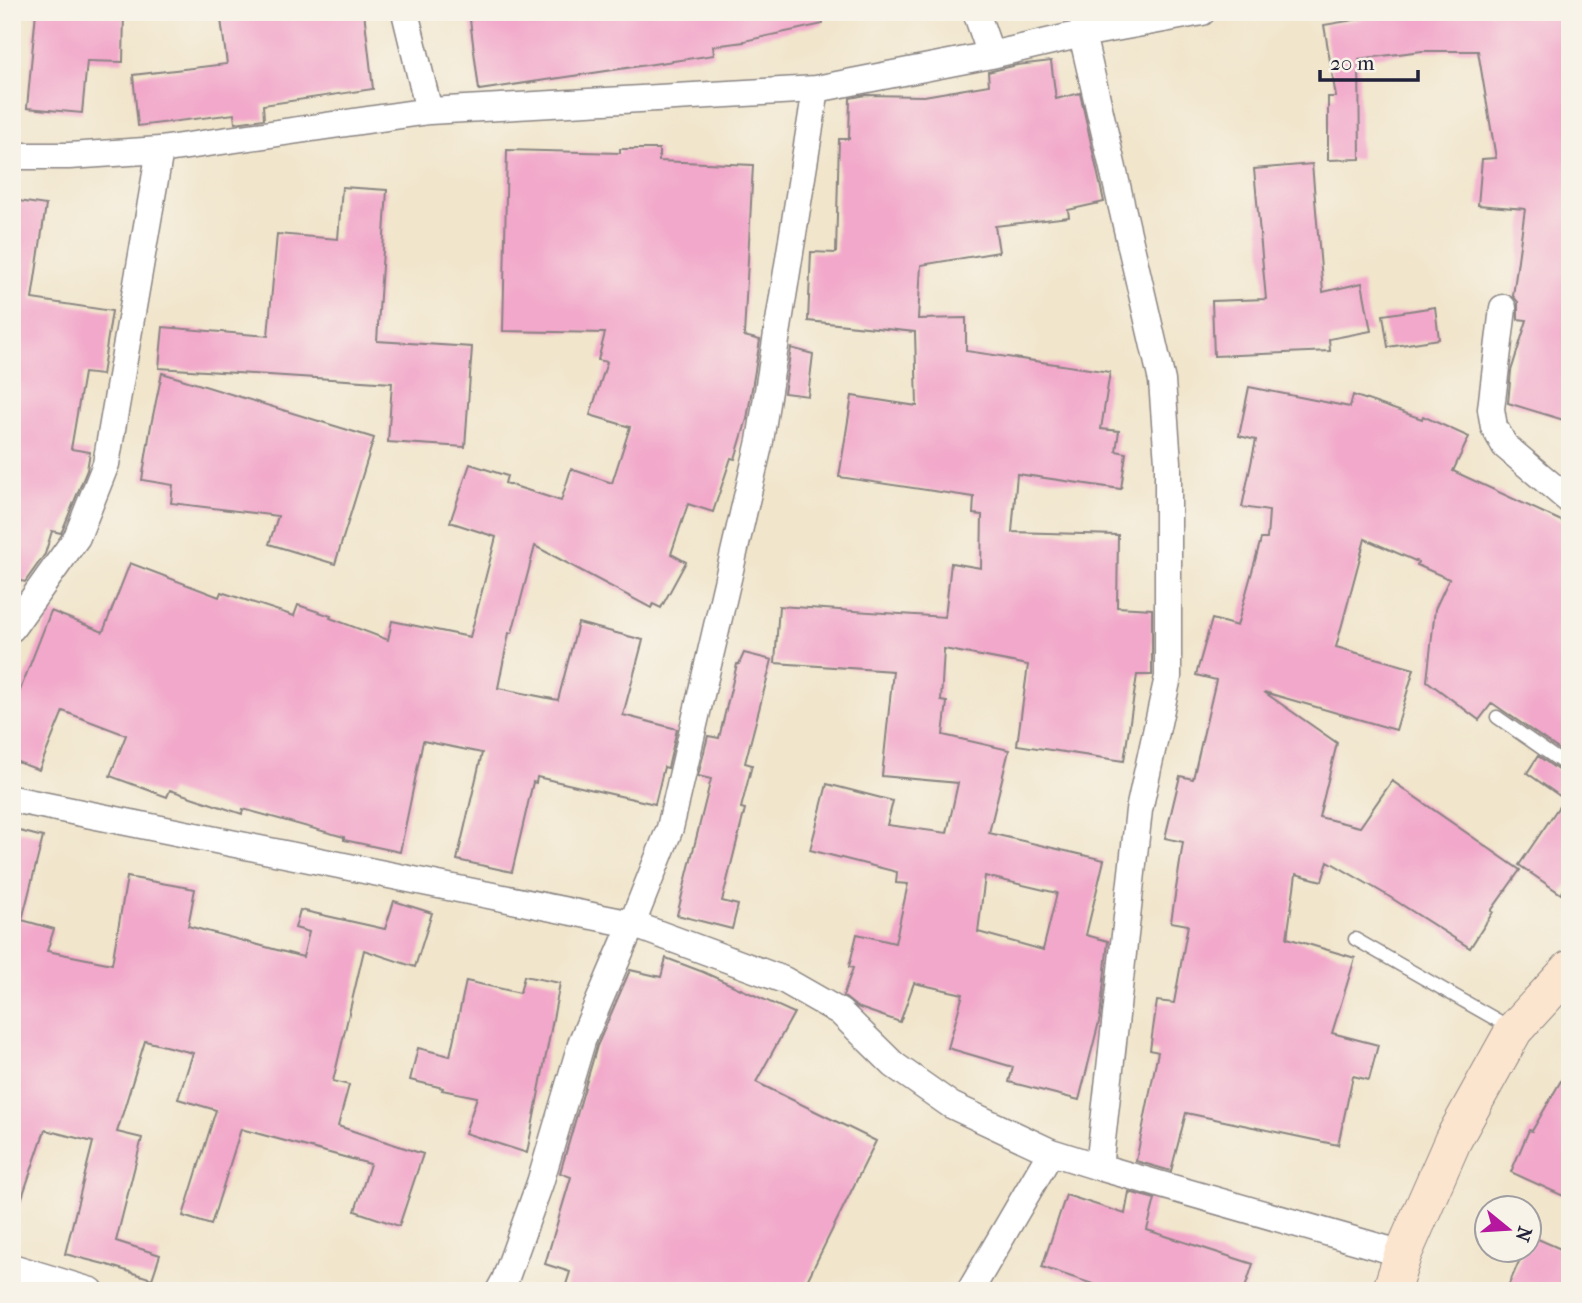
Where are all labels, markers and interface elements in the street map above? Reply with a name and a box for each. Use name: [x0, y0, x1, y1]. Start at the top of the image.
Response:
scale bar: [1320, 38, 1418, 82]
text: 20 m: [1330, 51, 1375, 75]
north arrow: [1474, 1194, 1544, 1264]
text: N: [1510, 1224, 1536, 1245]

